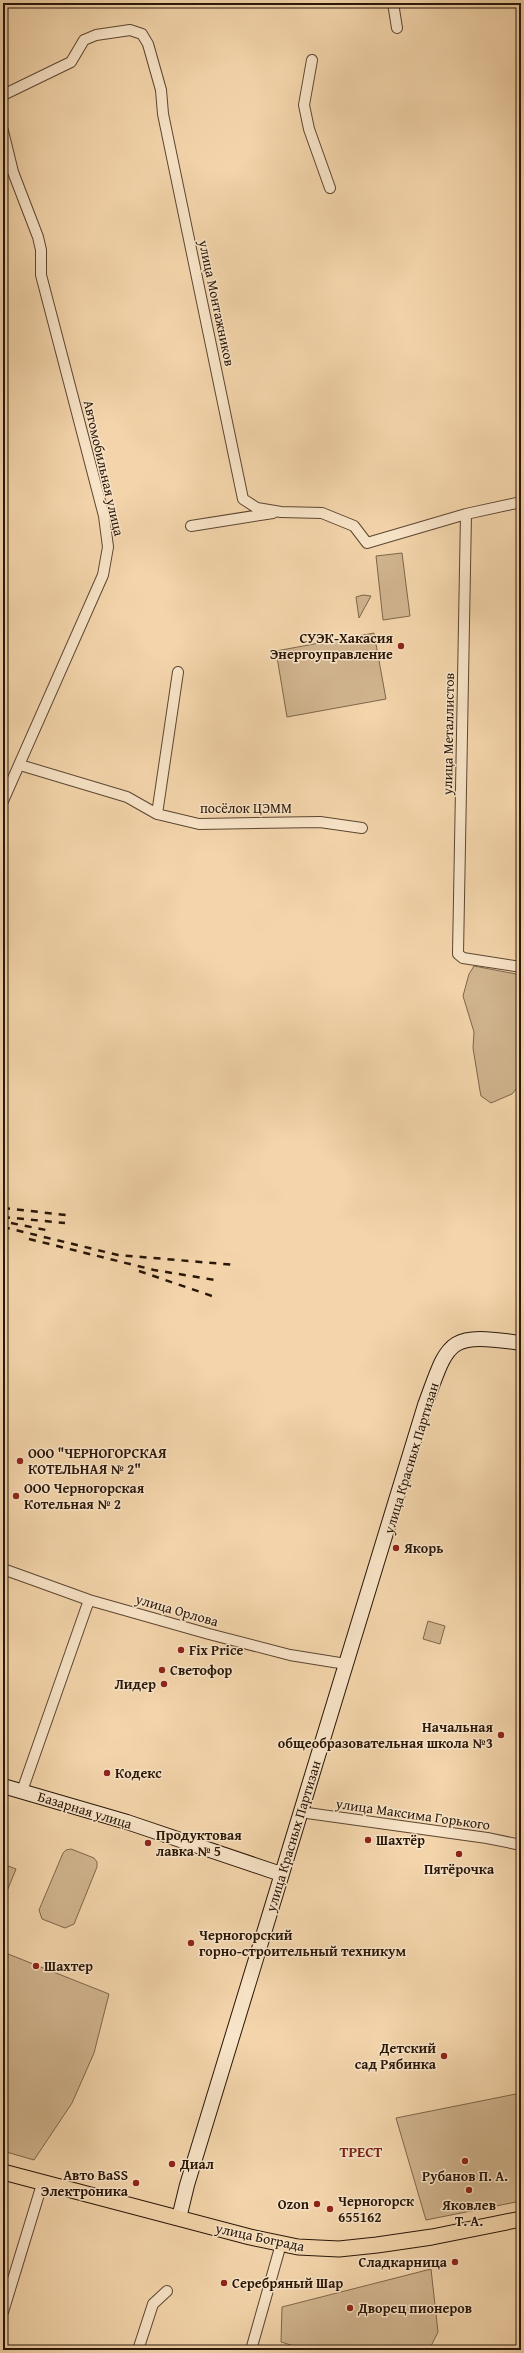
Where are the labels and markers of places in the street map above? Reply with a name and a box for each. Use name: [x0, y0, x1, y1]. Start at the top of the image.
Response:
place label: СУЭК-Хакасия Энергоуправление: [270, 628, 393, 664]
marker: СУЭК-Хакасия Энергоуправление: [396, 641, 406, 651]
place label: ООО "ЧЕРНОГОРСКАЯ КОТЕЛЬНАЯ № 2": [28, 1443, 167, 1479]
marker: ООО "ЧЕРНОГОРСКАЯ КОТЕЛЬНАЯ № 2": [15, 1456, 25, 1466]
place label: ООО Черногорская Котельная № 2: [24, 1478, 145, 1514]
marker: ООО Черногорская Котельная № 2: [11, 1491, 21, 1501]
place label: Якорь: [403, 1538, 443, 1558]
marker: Якорь: [391, 1543, 401, 1553]
place label: Fix Price: [189, 1640, 243, 1660]
marker: Fix Price: [176, 1645, 186, 1655]
place label: Светофор: [170, 1660, 232, 1680]
marker: Светофор: [157, 1665, 167, 1675]
place label: Лидер: [114, 1674, 156, 1694]
marker: Лидер: [159, 1679, 169, 1689]
place label: Начальная общеобразовательная школа №3: [278, 1717, 493, 1753]
marker: Начальная общеобразовательная школа №3: [496, 1730, 506, 1740]
place label: Кодекс: [115, 1763, 162, 1783]
marker: Кодекс: [102, 1768, 112, 1778]
place label: Продуктовая лавка № 5: [156, 1825, 242, 1861]
place label: Шахтёр: [376, 1830, 425, 1850]
marker: Шахтёр: [363, 1835, 373, 1845]
marker: Продуктовая лавка № 5: [143, 1838, 153, 1848]
marker: Пятёрочка: [454, 1849, 464, 1859]
place label: Пятёрочка: [424, 1859, 495, 1879]
place label: Черногорский горно-строительный техникум: [199, 1925, 406, 1961]
marker: Черногорский горно-строительный техникум: [186, 1938, 196, 1948]
place label: Шахтер: [44, 1956, 93, 1976]
marker: Шахтер: [31, 1961, 41, 1971]
place label: Детский сад Рябинка: [355, 2038, 437, 2074]
marker: Детский сад Рябинка: [439, 2051, 449, 2061]
place label: Диал: [179, 2154, 214, 2174]
marker: Рубанов П. А.: [460, 2156, 470, 2166]
marker: Диал: [167, 2159, 177, 2169]
place label: Авто BaSS Электроника: [41, 2165, 129, 2201]
place label: Рубанов П. А.: [422, 2166, 508, 2186]
marker: Авто BaSS Электроника: [131, 2178, 141, 2188]
marker: Яковлев Т. А.: [464, 2185, 474, 2195]
place label: Черногорск 655162: [338, 2191, 415, 2227]
place label: Ozon: [278, 2194, 310, 2214]
place label: Яковлев Т. А.: [441, 2195, 496, 2231]
marker: Ozon: [312, 2199, 322, 2209]
marker: Черногорск 655162: [325, 2204, 335, 2214]
place label: Сладкарница: [359, 2252, 448, 2272]
marker: Сладкарница: [450, 2257, 460, 2267]
place label: Серебряный Шар: [232, 2273, 343, 2293]
marker: Серебряный Шар: [219, 2278, 229, 2288]
place label: Дворец пионеров: [357, 2298, 472, 2318]
marker: Дворец пионеров: [345, 2303, 355, 2313]

